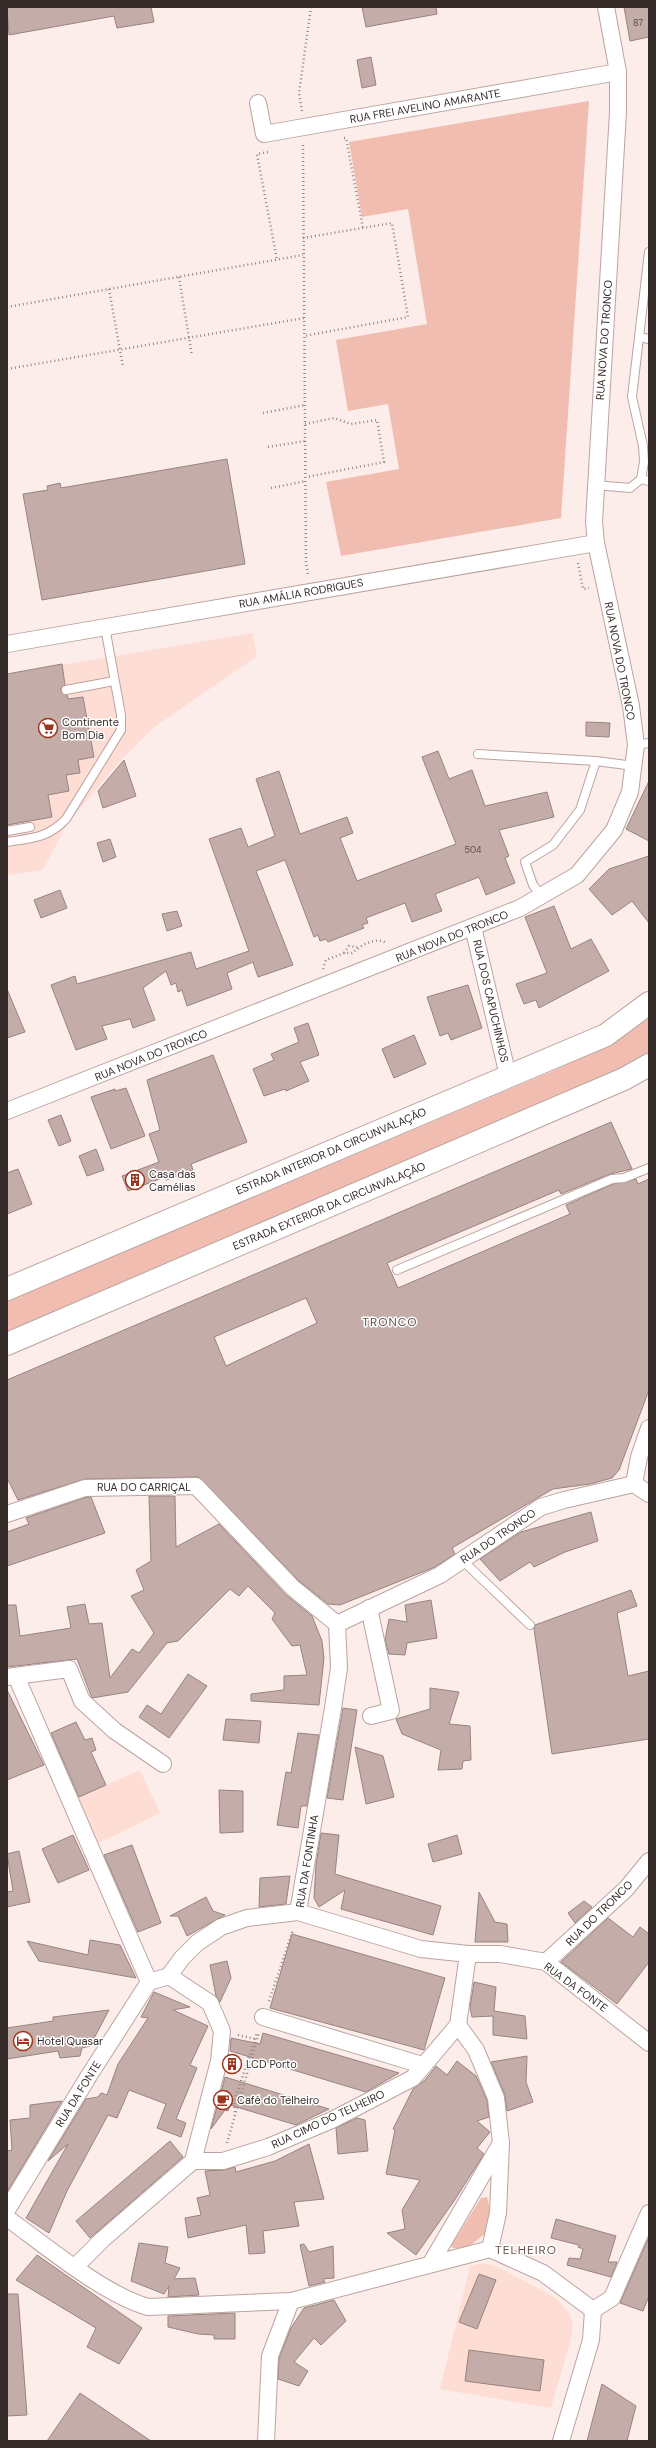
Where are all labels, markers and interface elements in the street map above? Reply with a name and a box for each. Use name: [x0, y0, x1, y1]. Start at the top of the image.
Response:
house number: 87: [633, 17, 643, 29]
street label: RUA FREI AVELINO AMARANTE: [349, 86, 501, 126]
street label: RUA NOVA DO TRONCO: [593, 280, 615, 400]
street label: RUA AMÁLIA RODRIGUES: [238, 575, 364, 611]
street label: RUA NOVA DO TRONCO: [602, 601, 638, 721]
place label: Continente Bom Dia: [62, 715, 119, 742]
supermarket icon: Continente Bom Dia: [37, 717, 59, 739]
house number: 504: [464, 844, 482, 856]
street label: RUA NOVA DO TRONCO: [394, 907, 510, 965]
street label: RUA DOS CAPUCHINHOS: [470, 938, 512, 1064]
street label: RUA NOVA DO TRONCO: [93, 1026, 209, 1084]
street label: ESTRADA INTERIOR DA CIRCUNVALAÇÃO: [234, 1104, 428, 1198]
street label: ESTRADA EXTERIOR DA CIRCUNVALAÇÃO: [230, 1159, 428, 1253]
place label: Casa das Camélias: [149, 1167, 196, 1194]
building icon: Casa das Camélias: [124, 1169, 146, 1191]
district label: TRONCO: [362, 1314, 418, 1330]
street label: RUA DO CARRIÇAL: [97, 1480, 191, 1494]
street label: RUA DO TRONCO: [458, 1506, 538, 1566]
street label: RUA DA FONTINHA: [293, 1813, 321, 1909]
street label: RUA DO TRONCO: [563, 1877, 635, 1949]
street label: RUA DA FONTE: [541, 1959, 611, 2015]
hotel icon: Hotel Quasar: [12, 2030, 34, 2052]
place label: Hotel Quasar: [37, 2034, 103, 2048]
building icon: LCD Porto: [221, 2053, 243, 2075]
place label: LCD Porto: [246, 2057, 297, 2071]
street label: RUA DA FONTE: [52, 2058, 104, 2130]
street label: RUA CIMO DO TELHEIRO: [269, 2087, 387, 2151]
cafe icon: Café do Telheiro: [212, 2089, 234, 2111]
place label: Café do Telheiro: [237, 2093, 319, 2107]
district label: TELHEIRO: [495, 2242, 557, 2258]

